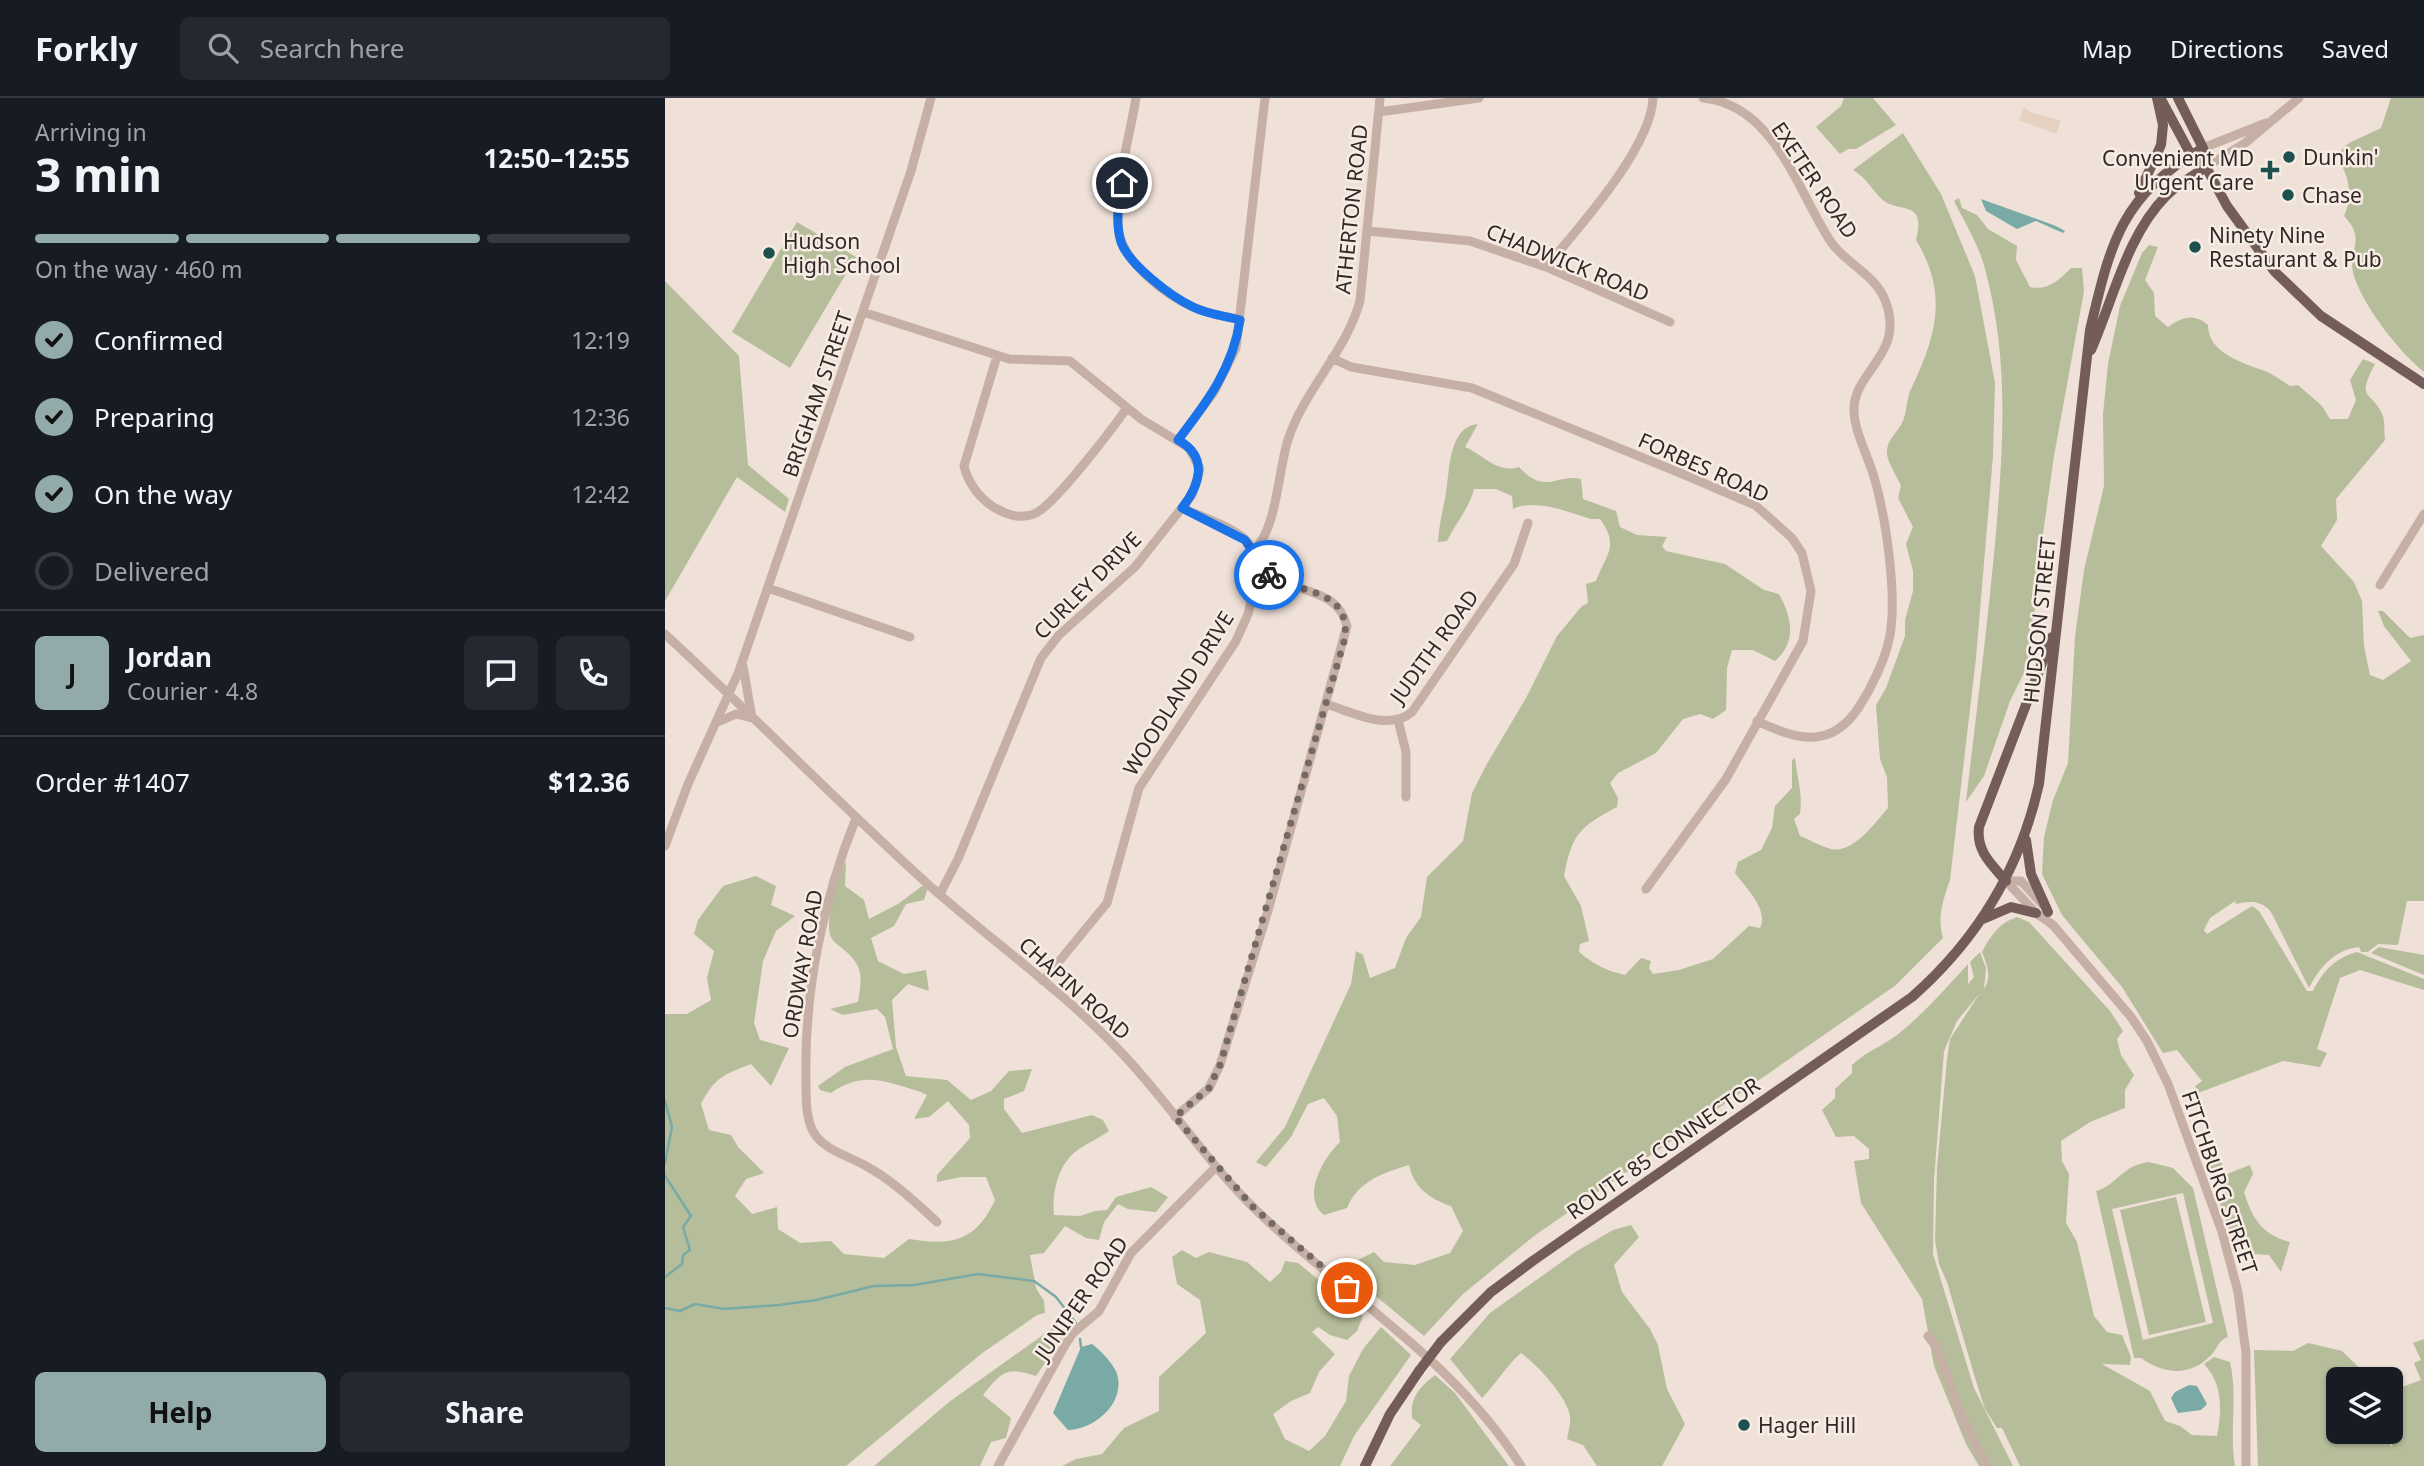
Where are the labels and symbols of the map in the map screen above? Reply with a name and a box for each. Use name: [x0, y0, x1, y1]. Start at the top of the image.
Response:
street label: EXETER ROAD: [1766, 116, 1864, 244]
street label: ATHERTON ROAD: [1328, 123, 1374, 295]
place label: Dunkin': [2303, 143, 2378, 171]
place label: Convenient MD Urgent Care: [2102, 144, 2254, 196]
marker: Dunkin': [2281, 149, 2297, 165]
pin: [1092, 153, 1152, 213]
marker: Convenient MD Urgent Care: [2260, 160, 2280, 180]
place label: Chase: [2302, 181, 2362, 209]
marker: Chase: [2280, 187, 2296, 203]
street label: CHADWICK ROAD: [1482, 217, 1654, 307]
place label: Ninety Nine Restaurant & Pub: [2209, 221, 2382, 273]
place label: Hudson High School: [783, 227, 901, 279]
marker: Ninety Nine Restaurant & Pub: [2187, 239, 2203, 255]
marker: Hudson High School: [761, 245, 777, 261]
street label: BRIGHAM STREET: [775, 307, 859, 481]
street label: FORBES ROAD: [1634, 426, 1774, 508]
street label: CURLEY DRIVE: [1027, 525, 1147, 645]
street label: HUDSON STREET: [2016, 535, 2062, 704]
courier: [1234, 540, 1304, 610]
street label: JUDITH ROAD: [1382, 584, 1485, 710]
street label: WOODLAND DRIVE: [1116, 606, 1240, 780]
street label: ORDWAY ROAD: [775, 887, 829, 1041]
street label: CHAPIN ROAD: [1013, 930, 1137, 1046]
street label: ROUTE 85 CONNECTOR: [1561, 1071, 1765, 1225]
street label: FITCHBURG STREET: [2175, 1087, 2265, 1278]
street label: JUNIPER ROAD: [1027, 1231, 1134, 1367]
pin: [1317, 1258, 1377, 1318]
place label: Hager Hill: [1758, 1411, 1856, 1439]
marker: Hager Hill: [1736, 1417, 1752, 1433]

